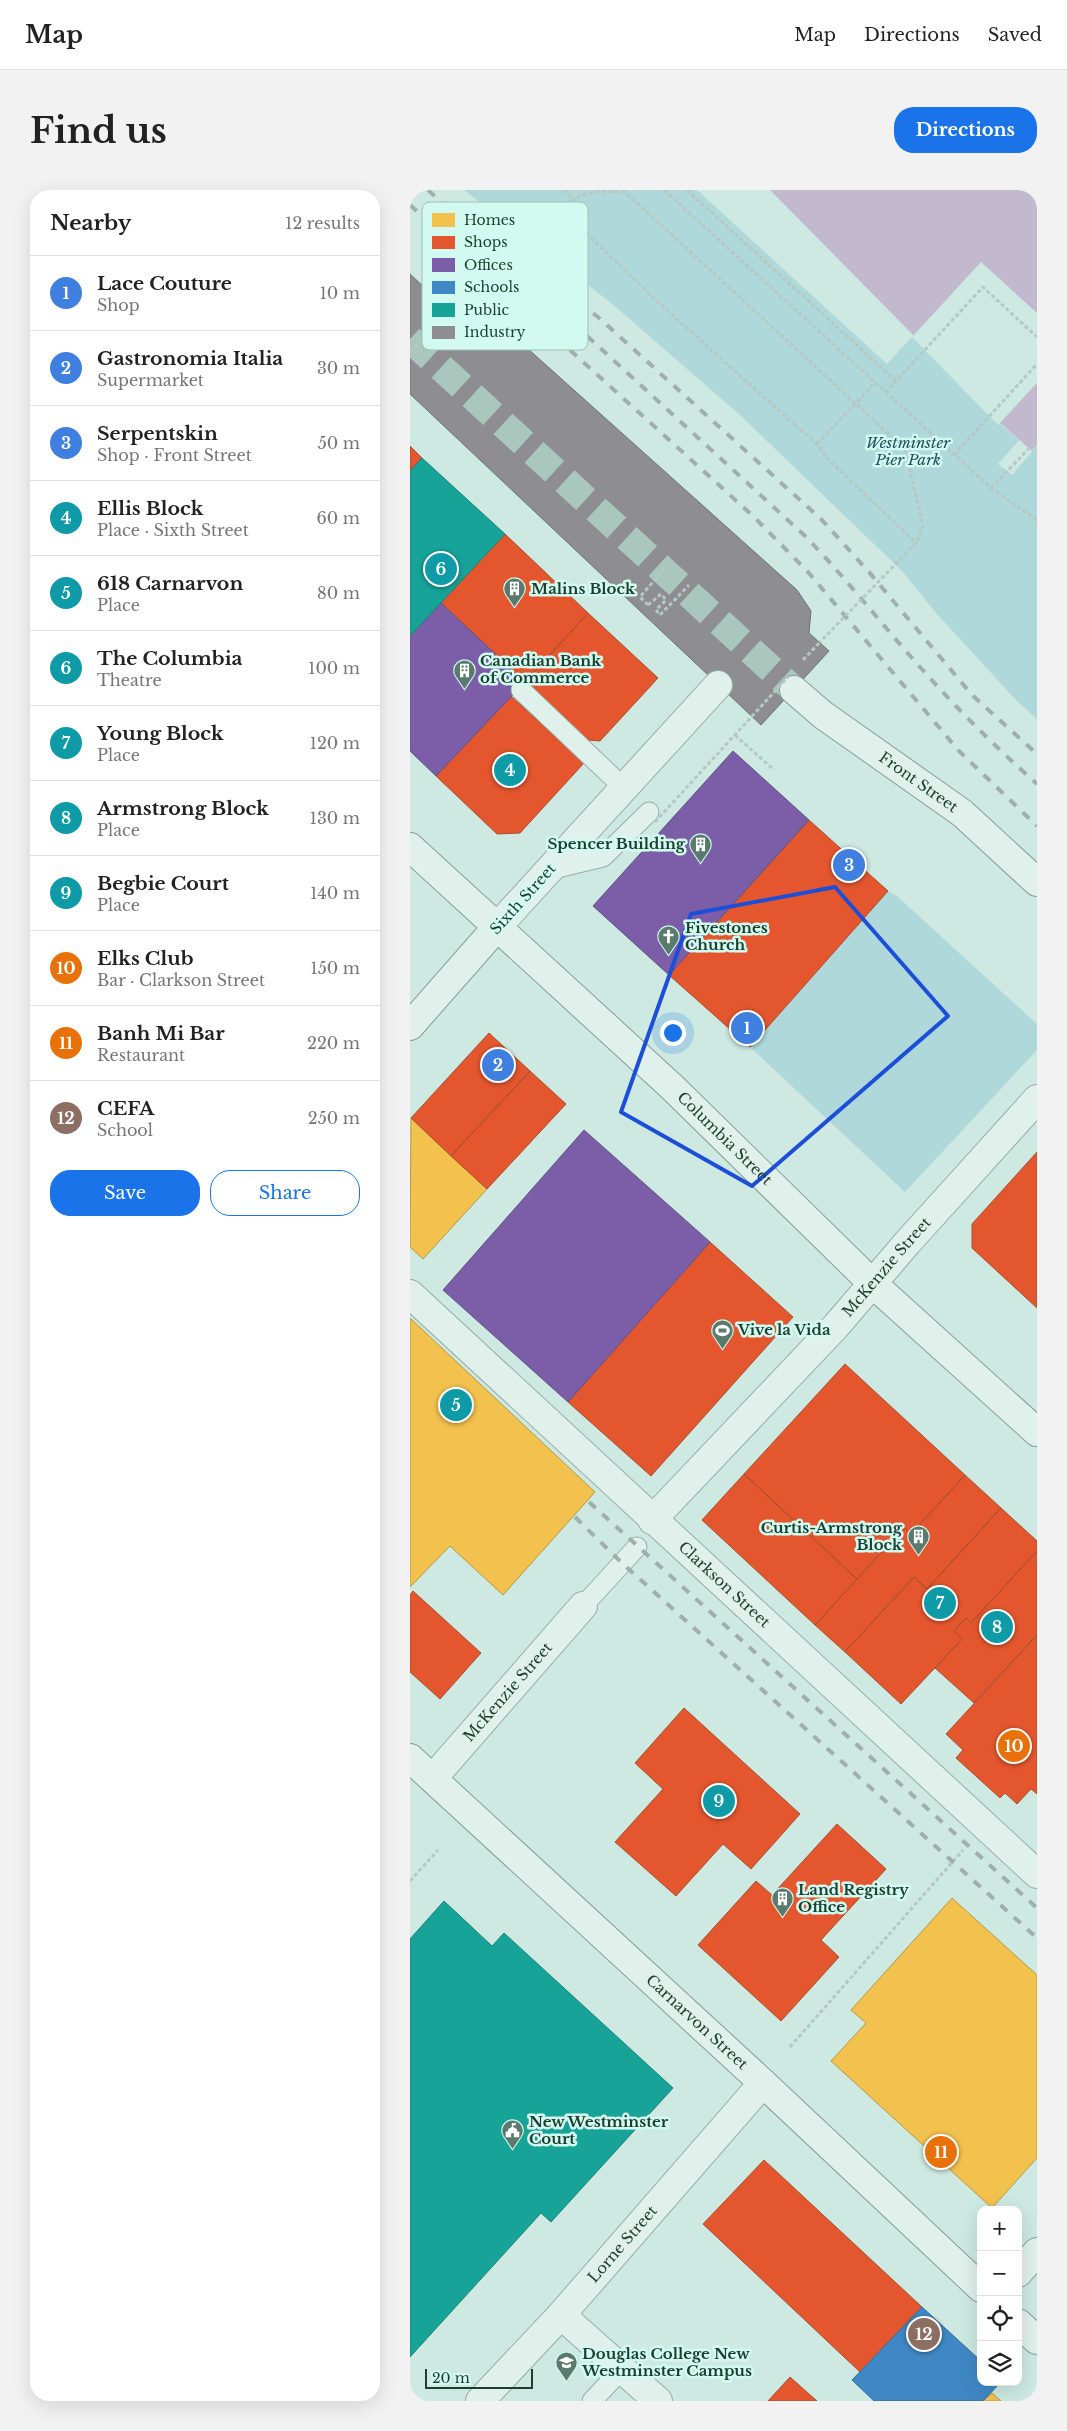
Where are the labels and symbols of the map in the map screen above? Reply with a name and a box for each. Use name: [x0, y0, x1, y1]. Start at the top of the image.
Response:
legend: [422, 202, 588, 350]
text: Homes: [464, 211, 515, 229]
text: Shops: [464, 233, 508, 251]
text: Offices: [464, 256, 513, 274]
text: Schools: [464, 278, 519, 296]
text: Public: [464, 301, 509, 319]
text: Industry: [464, 323, 526, 341]
park label: Westminster Pier Park: [866, 433, 951, 469]
pin: 6: [425, 550, 457, 588]
building icon: Malins Block: [503, 577, 527, 608]
place label: Malins Block: [531, 579, 636, 598]
place label: Canadian Bank of Commerce: [480, 651, 602, 687]
building icon: Canadian Bank of Commerce: [452, 658, 476, 689]
street label: Front Street: [876, 748, 962, 816]
pin: 4: [494, 751, 526, 789]
building icon: Spencer Building: [689, 832, 713, 863]
place label: Spencer Building: [547, 834, 686, 853]
pin: 3: [833, 846, 865, 884]
street label: Sixth Street: [486, 859, 560, 938]
place label: Fivestones Church: [685, 918, 768, 954]
church icon: Fivestones Church: [657, 925, 681, 956]
pin: 1: [731, 1009, 763, 1047]
your location: [660, 1020, 686, 1046]
pin: 2: [482, 1046, 514, 1084]
street label: Columbia Street: [674, 1088, 777, 1189]
street label: McKenzie Street: [838, 1213, 935, 1321]
sports icon: Vive la Vida: [710, 1318, 734, 1349]
place label: Vive la Vida: [737, 1320, 831, 1339]
pin: 5: [440, 1386, 472, 1424]
place label: Curtis-Armstrong Block: [761, 1518, 903, 1554]
building icon: Curtis-Armstrong Block: [906, 1525, 930, 1556]
street label: Clarkson Street: [675, 1537, 775, 1632]
pin: 7: [924, 1584, 956, 1622]
pin: 8: [981, 1608, 1013, 1646]
street label: McKenzie Street: [459, 1638, 556, 1745]
pin: 10: [998, 1727, 1030, 1765]
pin: 9: [703, 1782, 735, 1820]
place label: Land Registry Office: [798, 1880, 909, 1916]
building icon: Land Registry Office: [770, 1887, 794, 1918]
street label: Carnarvon Street: [642, 1970, 752, 2074]
place label: New Westminster Court: [529, 2112, 669, 2148]
public building icon: New Westminster Court: [501, 2119, 525, 2150]
pin: 11: [925, 2133, 957, 2171]
street label: Lorne Street: [583, 2201, 661, 2286]
pin: 12: [908, 2315, 940, 2353]
place label: Douglas College New Westminster Campus: [581, 2344, 752, 2380]
school or university icon: Douglas College New Westminster Campus: [554, 2351, 578, 2382]
scale bar: [425, 2366, 532, 2389]

